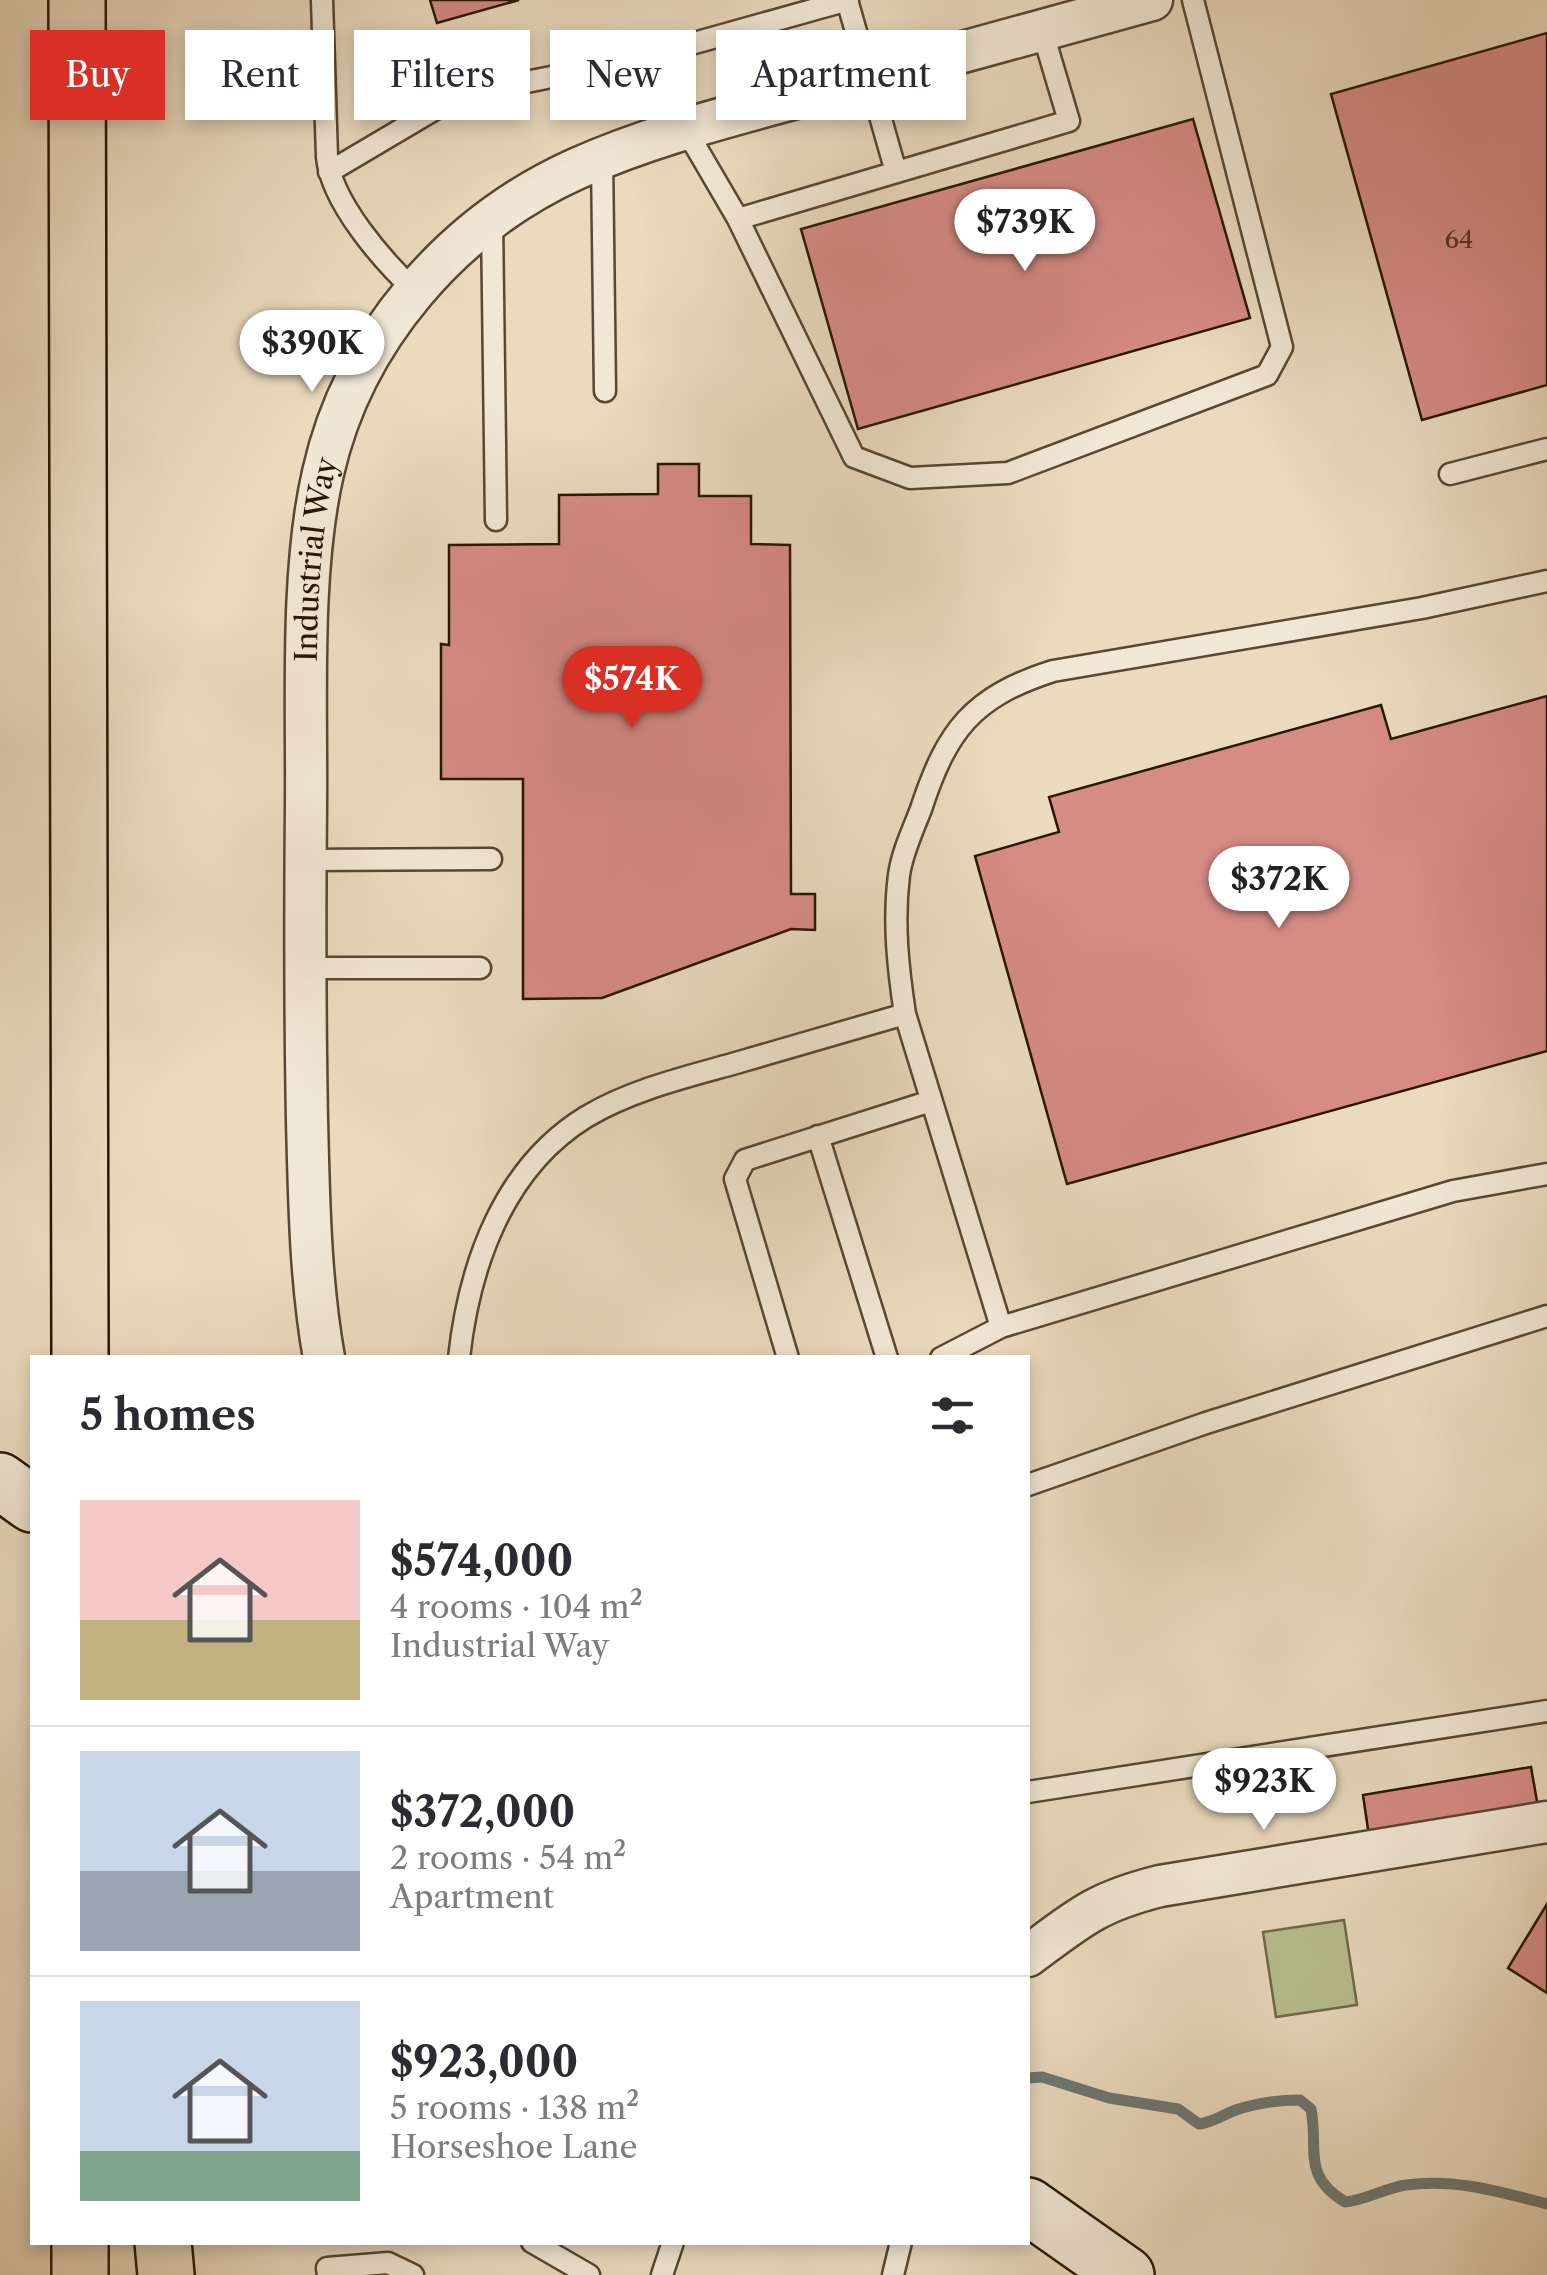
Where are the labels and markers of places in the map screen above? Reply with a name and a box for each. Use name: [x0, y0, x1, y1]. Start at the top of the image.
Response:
pin: $739K: [955, 189, 1095, 274]
pin: $390K: [242, 310, 382, 395]
pin: $574K: [562, 646, 702, 731]
pin: $372K: [1209, 846, 1349, 931]
pin: $923K: [1194, 1748, 1334, 1833]

